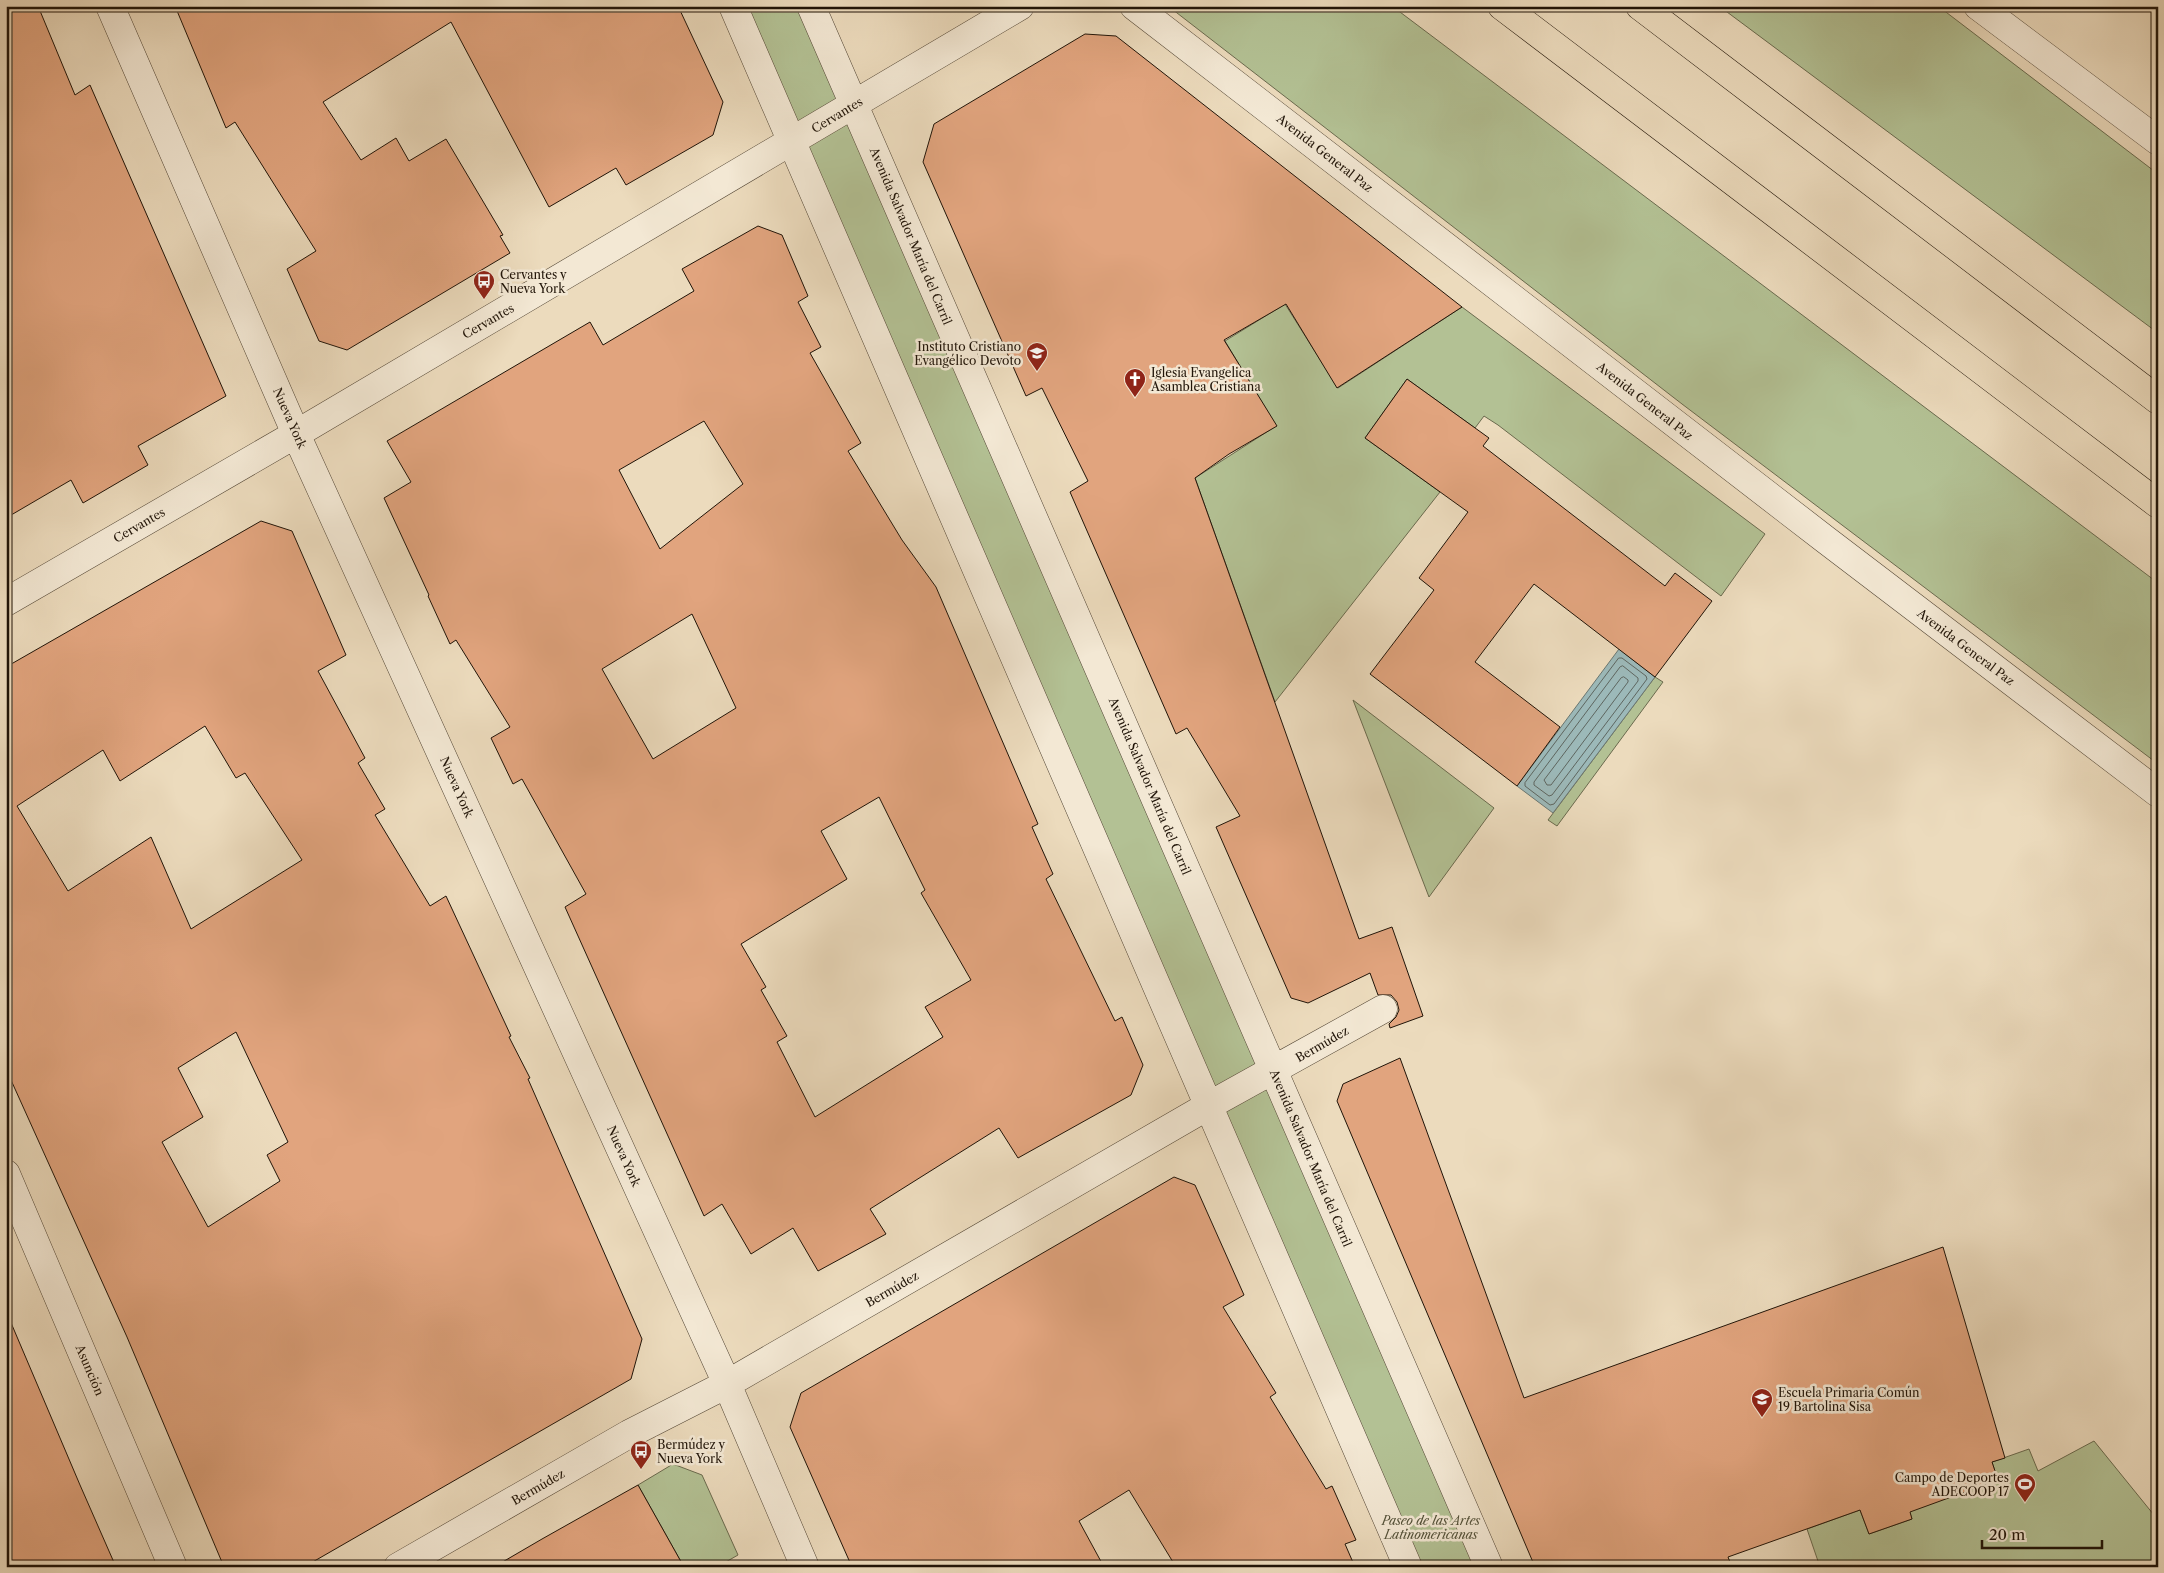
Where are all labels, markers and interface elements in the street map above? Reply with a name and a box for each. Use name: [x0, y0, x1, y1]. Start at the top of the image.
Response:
street label: Cervantes: [809, 94, 865, 136]
street label: Avenida General Paz: [1273, 110, 1376, 195]
street label: Avenida Salvador María del Carril: [866, 144, 955, 327]
place label: Cervantes y Nueva York: [500, 267, 567, 296]
bus stop icon: Cervantes y Nueva York: [472, 269, 496, 300]
street label: Cervantes: [459, 300, 517, 342]
place label: Instituto Cristiano Evangélico Devoto: [914, 339, 1021, 368]
school or university icon: Instituto Cristiano Evangélico Devoto: [1025, 341, 1049, 372]
street label: Avenida General Paz: [1593, 358, 1696, 443]
place label: Iglesia Evangelica Asamblea Cristiana: [1150, 365, 1261, 394]
church icon: Iglesia Evangelica Asamblea Cristiana: [1123, 367, 1147, 398]
street label: Nueva York: [270, 385, 311, 452]
street label: Cervantes: [110, 504, 168, 546]
street label: Avenida General Paz: [1914, 605, 2018, 688]
street label: Avenida Salvador María del Carril: [1105, 694, 1194, 877]
street label: Nueva York: [437, 754, 478, 821]
street label: Bermúdez: [1293, 1023, 1351, 1065]
street label: Avenida Salvador María del Carril: [1266, 1066, 1355, 1249]
street label: Nueva York: [604, 1123, 645, 1190]
street label: Bermúdez: [863, 1268, 921, 1310]
street label: Asunción: [72, 1341, 108, 1398]
place label: Escuela Primaria Común 19 Bartolina Sisa: [1778, 1385, 1920, 1414]
school or university icon: Escuela Primaria Común 19 Bartolina Sisa: [1750, 1387, 1774, 1418]
place label: Bermúdez y Nueva York: [657, 1437, 726, 1466]
bus stop icon: Bermúdez y Nueva York: [629, 1439, 653, 1470]
street label: Bermúdez: [509, 1466, 567, 1508]
place label: Campo de Deportes ADECOOP 17: [1895, 1470, 2009, 1499]
sports icon: Campo de Deportes ADECOOP 17: [2013, 1472, 2037, 1503]
park label: Paseo de las Artes Latinomericanas: [1381, 1513, 1481, 1542]
scale bar: [1982, 1518, 2102, 1550]
text: 20 m: [1989, 1525, 2025, 1544]

